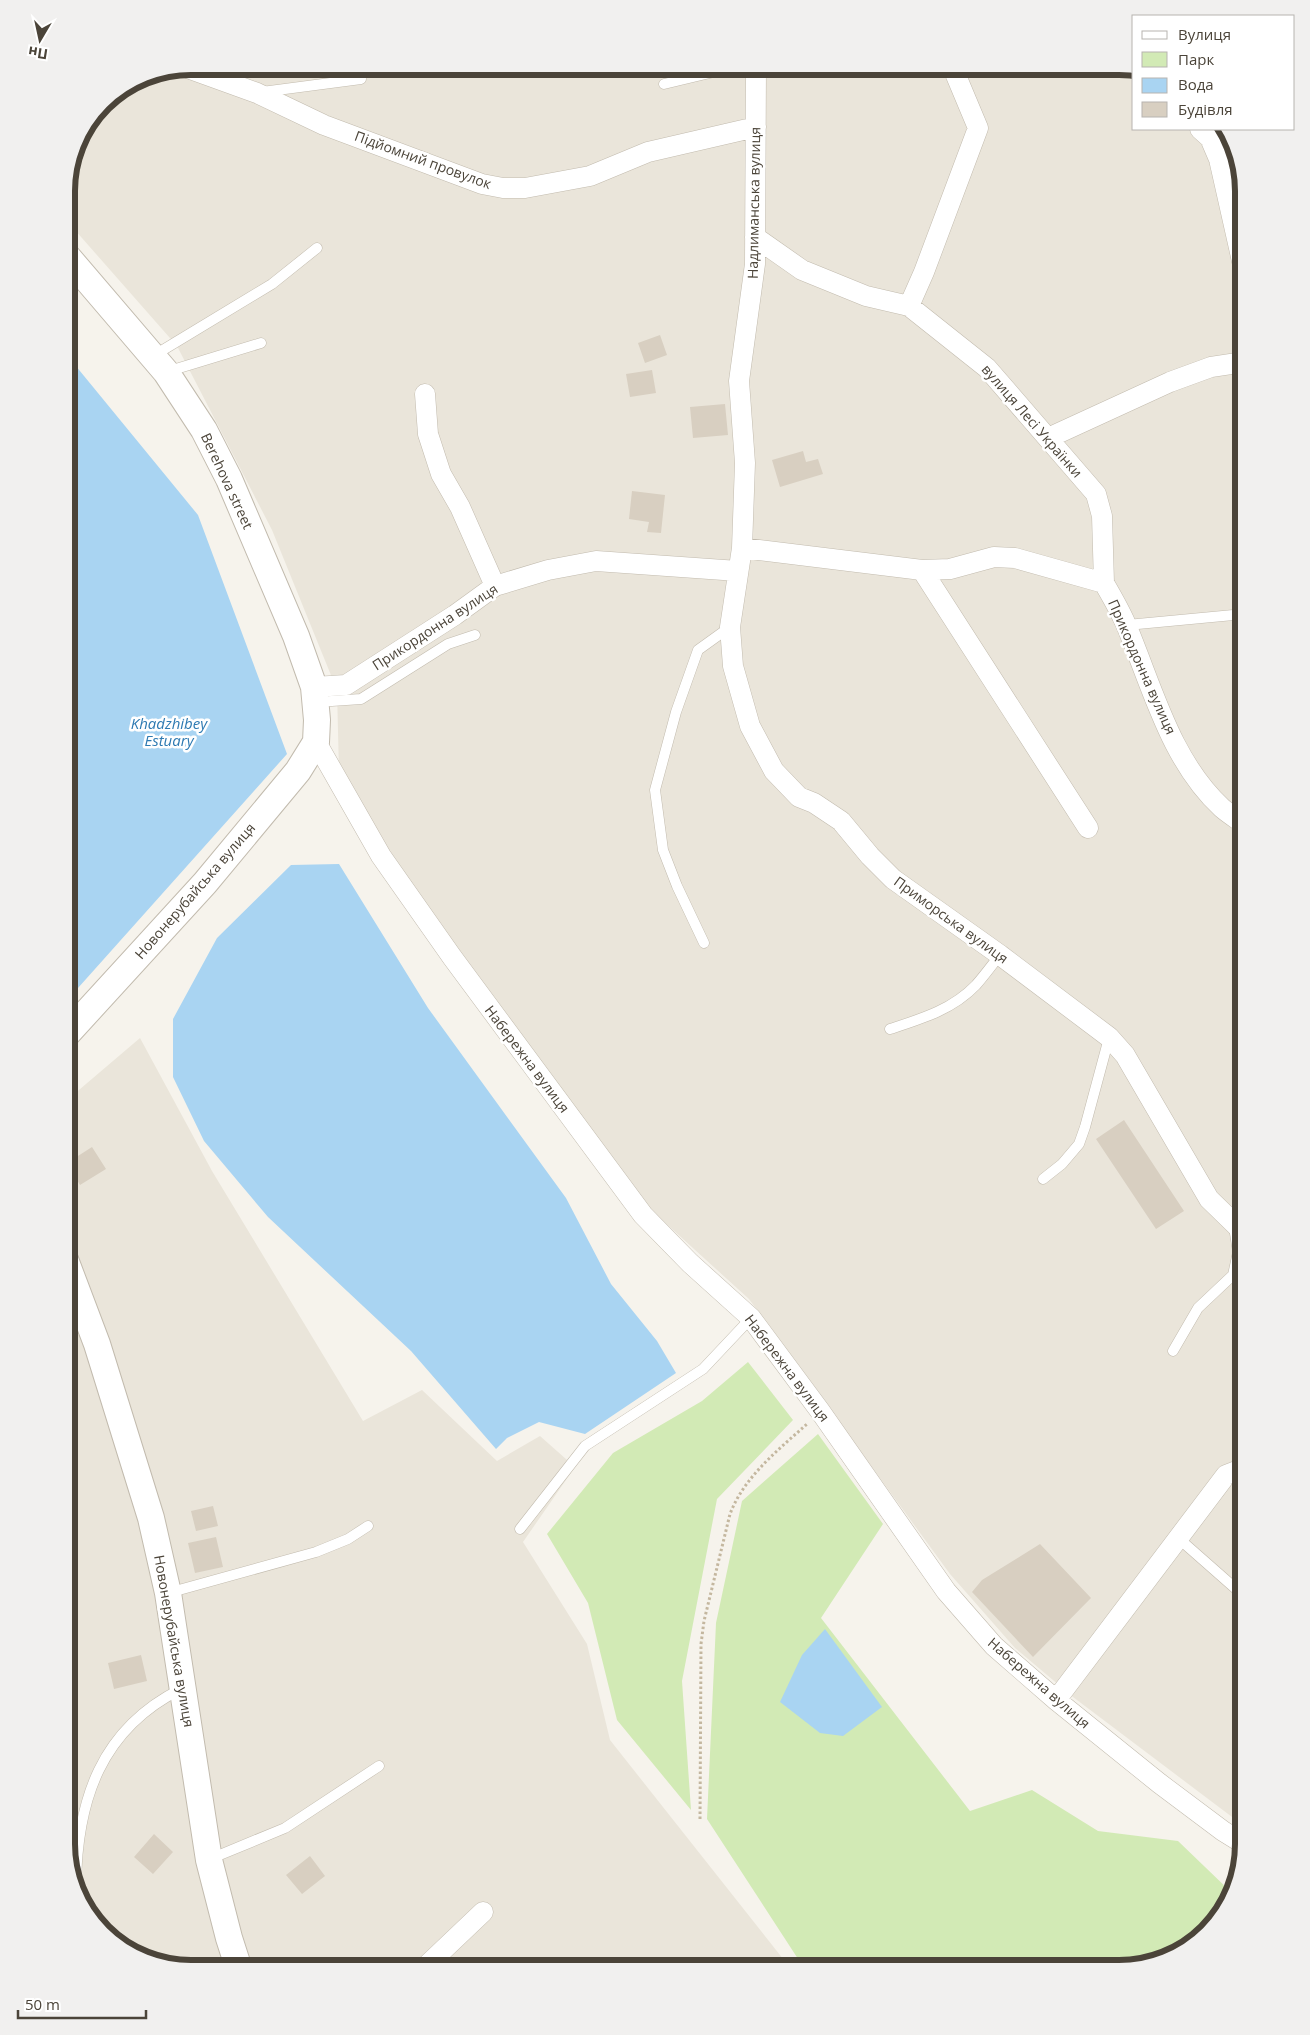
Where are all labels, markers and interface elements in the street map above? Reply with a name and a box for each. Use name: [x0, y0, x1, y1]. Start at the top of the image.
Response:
north arrow: [15, 15, 65, 65]
legend: [1132, 15, 1295, 130]
text: Вулиця: [1178, 24, 1231, 44]
text: Пн: [27, 42, 49, 64]
text: Парк: [1178, 49, 1214, 69]
text: Вода: [1178, 74, 1214, 94]
text: Будівля: [1178, 99, 1233, 119]
street label: Підйомний провулок: [352, 126, 495, 193]
street label: Надлиманська вулиця: [743, 127, 764, 279]
street label: вулиця Лесі Українки: [978, 360, 1087, 481]
street label: Berehova street: [197, 430, 258, 532]
street label: Прикордонна вулиця: [368, 579, 501, 674]
street label: Прикордонна вулиця: [1104, 596, 1181, 737]
water label: Khadzhibey Estuary: [131, 713, 208, 750]
street label: Новонерубайська вулиця: [130, 819, 259, 963]
street label: Приморська вулиця: [890, 872, 1012, 968]
street label: Набережна вулиця: [481, 1001, 574, 1116]
street label: Набережна вулиця: [741, 1310, 834, 1425]
street label: Новонерубайська вулиця: [150, 1553, 199, 1729]
street label: Набережна вулиця: [984, 1633, 1095, 1732]
scale bar: [18, 1988, 145, 2020]
text: 50 m: [25, 1994, 60, 2014]

